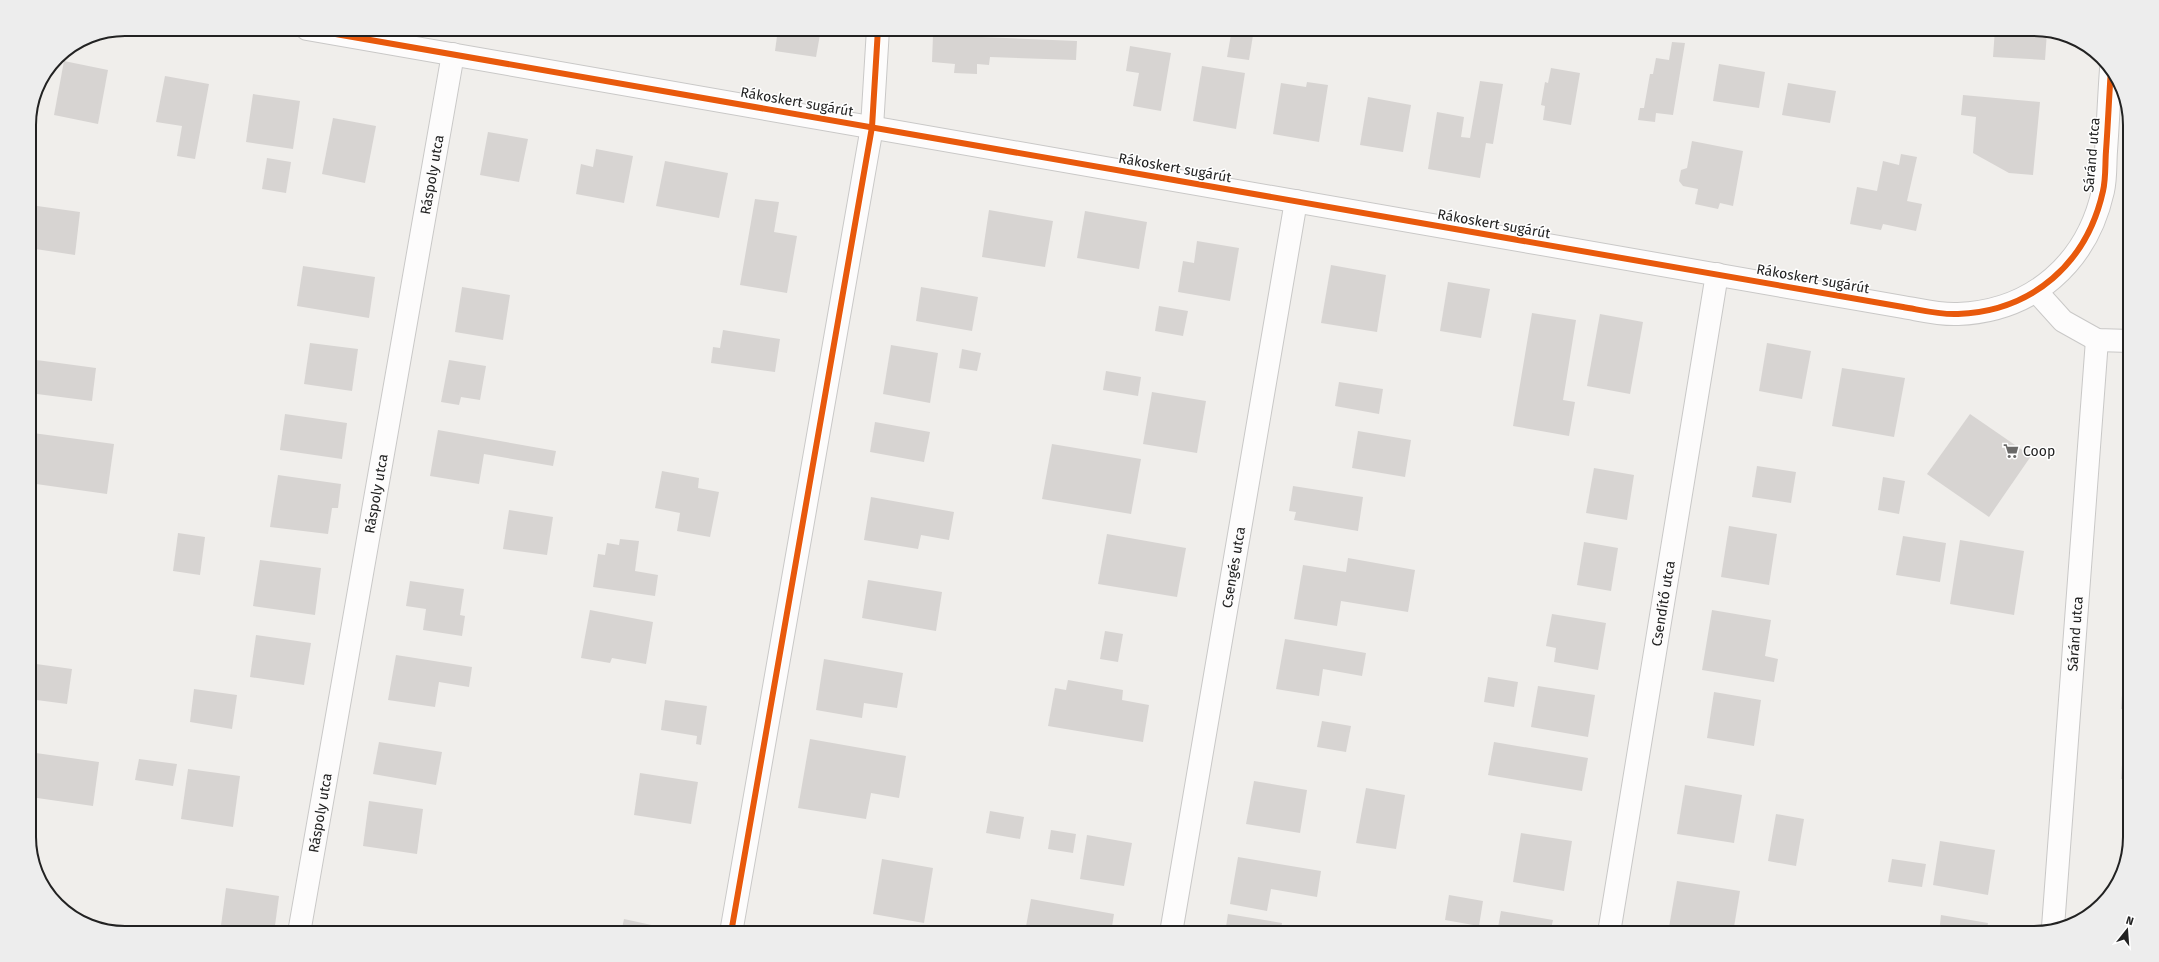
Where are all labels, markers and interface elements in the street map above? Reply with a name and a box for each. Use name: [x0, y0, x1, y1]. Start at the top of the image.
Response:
street label: Rákoskert sugárút: [739, 84, 856, 120]
street label: Sáránd utca: [2080, 117, 2104, 193]
street label: Ráspoly utca: [417, 133, 447, 216]
street label: Rákoskert sugárút: [1117, 150, 1234, 186]
street label: Rákoskert sugárút: [1436, 206, 1553, 242]
street label: Rákoskert sugárút: [1755, 261, 1872, 297]
supermarket icon: Coop: [2002, 442, 2020, 460]
place label: Coop: [2023, 443, 2055, 460]
street label: Ráspoly utca: [361, 452, 391, 535]
street label: Csengés utca: [1218, 525, 1249, 609]
street label: Csendítő utca: [1648, 559, 1678, 647]
street label: Sáránd utca: [2064, 596, 2086, 672]
street label: Ráspoly utca: [305, 772, 335, 854]
north arrow: [2107, 910, 2147, 950]
text: N: [2124, 914, 2135, 928]

